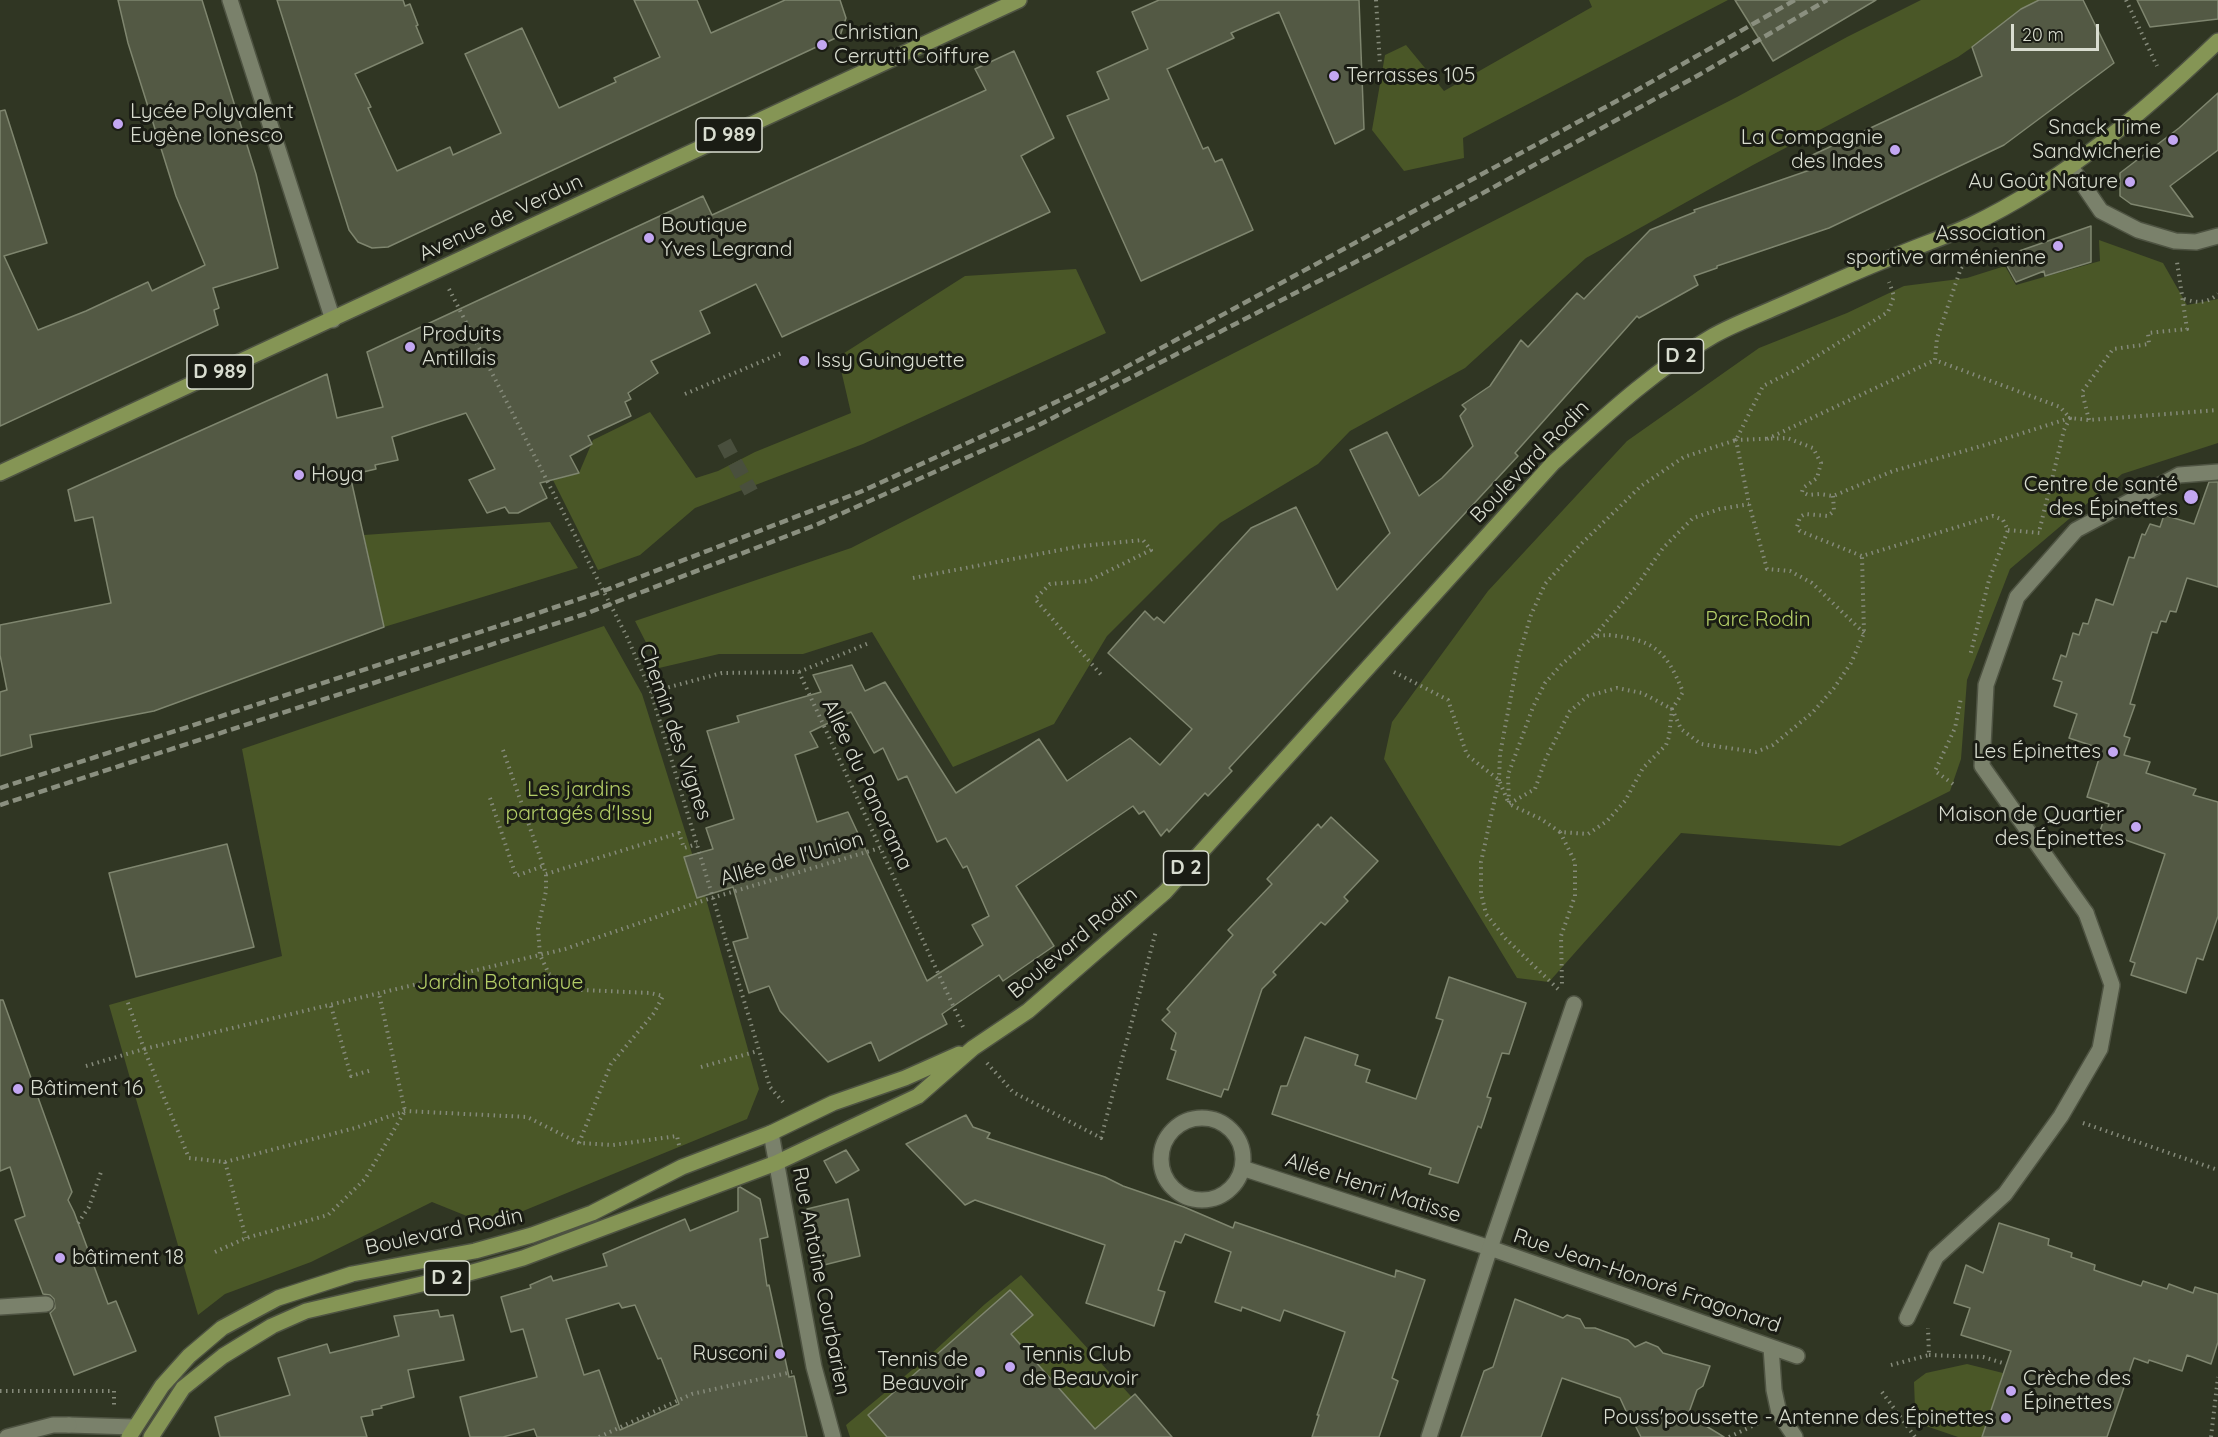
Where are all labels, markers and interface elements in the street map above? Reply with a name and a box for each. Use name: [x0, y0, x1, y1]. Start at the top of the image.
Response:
scale bar: [2014, 12, 2102, 50]
place label: Christian Cerrutti Coiffure: [834, 20, 990, 70]
text: 20 m: [2022, 23, 2064, 46]
marker: Christian Cerrutti Coiffure: [815, 38, 829, 52]
place label: Terrasses 105: [1346, 63, 1476, 89]
marker: Terrasses 105: [1327, 69, 1341, 83]
place label: Lycée Polyvalent Eugène Ionesco: [130, 99, 294, 149]
place label: Snack Time Sandwicherie: [2032, 115, 2161, 165]
marker: Lycée Polyvalent Eugène Ionesco: [111, 117, 125, 131]
road number: D 989: [696, 118, 762, 152]
place label: La Compagnie des Indes: [1741, 125, 1883, 175]
marker: Snack Time Sandwicherie: [2166, 133, 2180, 147]
marker: La Compagnie des Indes: [1888, 143, 1902, 157]
street label: Avenue de Verdun: [415, 169, 587, 267]
place label: Au Goût Nature: [1968, 169, 2118, 195]
marker: Au Goût Nature: [2123, 175, 2137, 189]
place label: Boutique Yves Legrand: [661, 213, 792, 263]
place label: Association sportive arménienne: [1846, 221, 2046, 271]
marker: Boutique Yves Legrand: [642, 231, 656, 245]
marker: Association sportive arménienne: [2051, 239, 2065, 253]
place label: Produits Antillais: [422, 322, 502, 372]
road number: D 2: [1658, 339, 1704, 373]
marker: Produits Antillais: [403, 340, 417, 354]
place label: Issy Guinguette: [816, 348, 965, 374]
marker: Issy Guinguette: [797, 354, 811, 368]
road number: D 989: [187, 355, 253, 389]
street label: Boulevard Rodin: [1465, 396, 1595, 528]
place label: Hoya: [311, 462, 363, 488]
marker: Hoya: [292, 468, 306, 482]
place label: Centre de santé des Épinettes: [2024, 472, 2178, 522]
marker: Centre de santé des Épinettes: [2182, 488, 2200, 506]
park label: Parc Rodin: [1705, 607, 1811, 633]
street label: Chemin des Vignes: [633, 641, 717, 823]
street label: Allée du Panorama: [816, 696, 918, 874]
place label: Les Épinettes: [1973, 739, 2101, 765]
marker: Les Épinettes: [2106, 745, 2120, 759]
park label: Les jardins partagés d'Issy: [505, 777, 653, 827]
place label: Maison de Quartier des Épinettes: [1938, 802, 2124, 852]
marker: Maison de Quartier des Épinettes: [2129, 820, 2143, 834]
street label: Allée de l'Union: [717, 826, 867, 892]
road number: D 2: [1164, 851, 1208, 885]
street label: Boulevard Rodin: [1003, 882, 1143, 1004]
park label: Jardin Botanique: [417, 970, 583, 996]
place label: Bâtiment 16: [30, 1076, 143, 1102]
marker: Bâtiment 16: [11, 1082, 25, 1096]
street label: Allée Henri Matisse: [1282, 1148, 1464, 1228]
street label: Rue Antoine Courbarien: [787, 1165, 855, 1397]
street label: Boulevard Rodin: [363, 1203, 525, 1261]
street label: Rue Jean-Honoré Fragonard: [1510, 1223, 1784, 1339]
place label: bâtiment 18: [72, 1245, 184, 1271]
marker: bâtiment 18: [53, 1251, 67, 1265]
road number: D 2: [424, 1261, 470, 1295]
place label: Rusconi: [692, 1341, 768, 1367]
place label: Tennis Club de Beauvoir: [1022, 1342, 1139, 1392]
marker: Rusconi: [773, 1347, 787, 1361]
place label: Tennis de Beauvoir: [877, 1347, 968, 1397]
marker: Tennis Club de Beauvoir: [1003, 1360, 1017, 1374]
marker: Tennis de Beauvoir: [973, 1365, 987, 1379]
place label: Crèche des Épinettes: [2023, 1366, 2131, 1416]
marker: Crèche des Épinettes: [2004, 1384, 2018, 1398]
place label: Pouss'poussette - Antenne des Épinettes: [1603, 1405, 1994, 1431]
marker: Pouss'poussette - Antenne des Épinettes: [1999, 1411, 2013, 1425]

